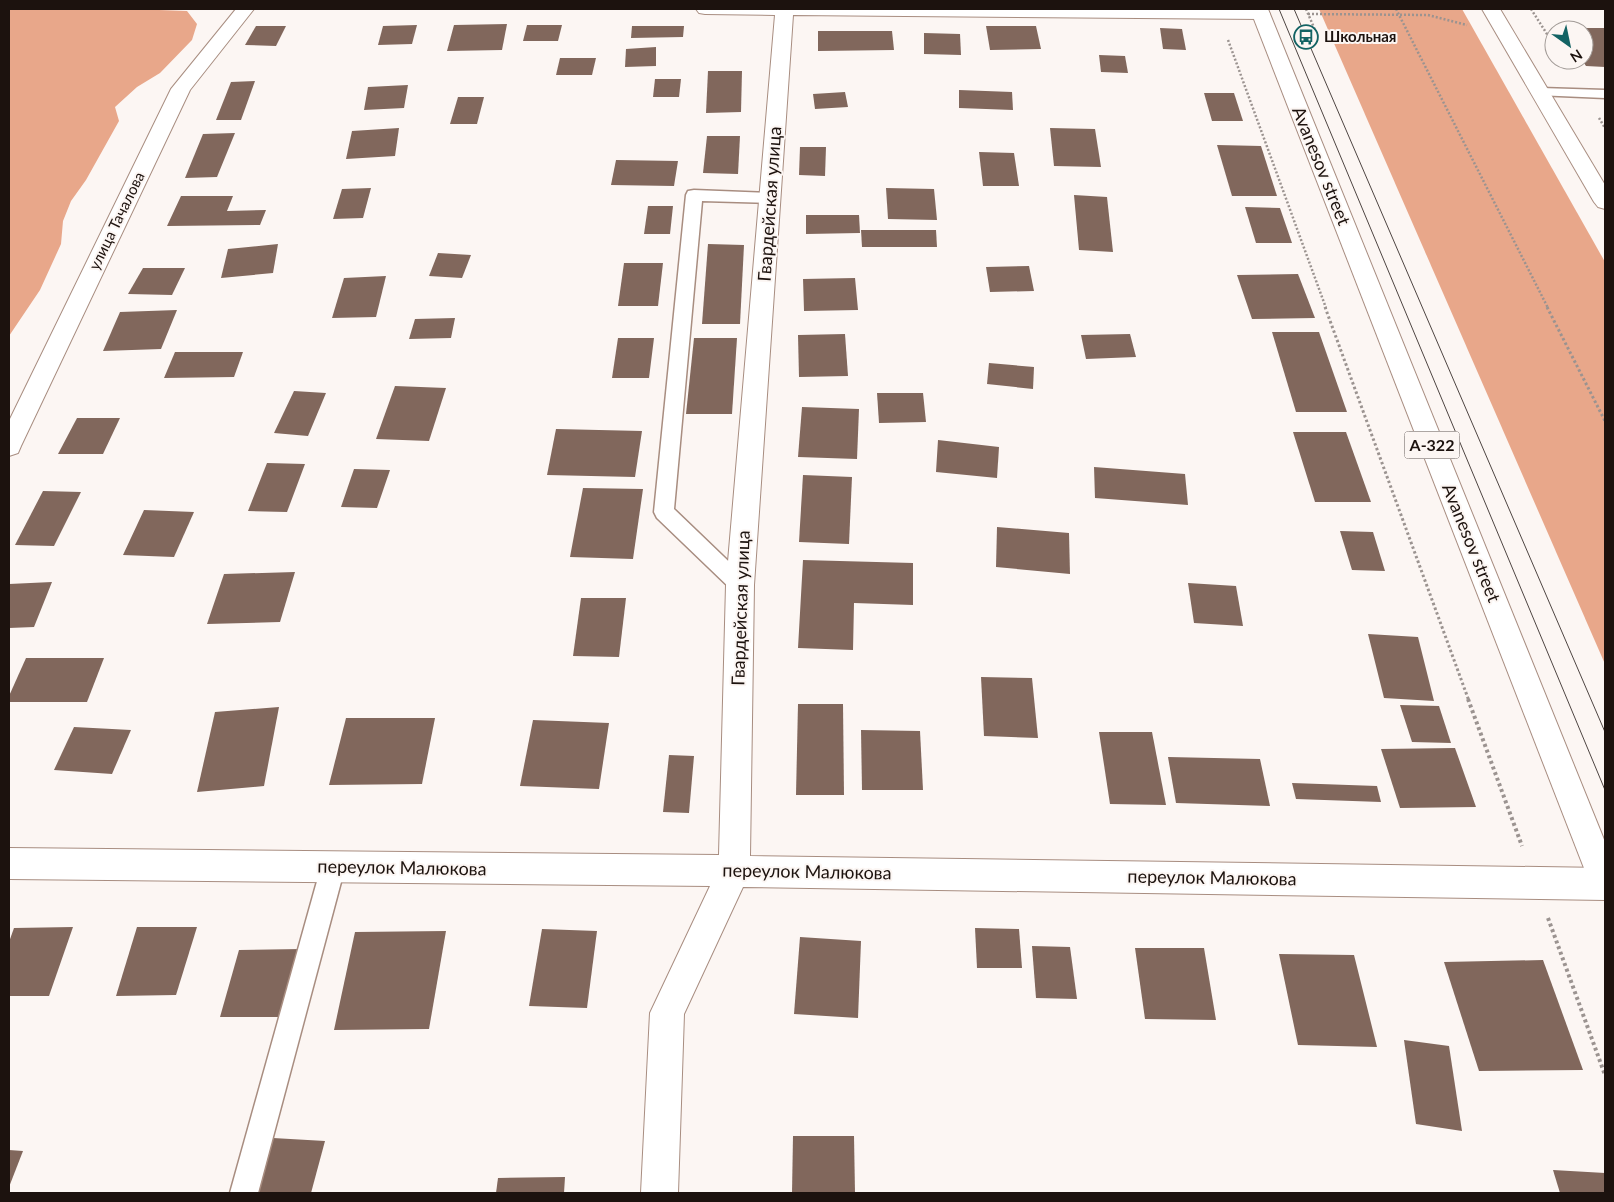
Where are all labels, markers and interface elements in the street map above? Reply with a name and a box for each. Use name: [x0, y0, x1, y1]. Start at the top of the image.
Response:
north arrow: [1544, 20, 1594, 70]
bus stop icon: Школьная: [1293, 24, 1319, 50]
place label: Школьная: [1324, 27, 1396, 45]
text: N: [1567, 46, 1586, 66]
street label: Avanesov street: [1288, 103, 1356, 229]
street label: Гвардейская улица: [753, 126, 785, 282]
street label: улица Тачалова: [85, 169, 148, 273]
road number: А-322: [1404, 432, 1460, 458]
street label: Avanesov street: [1438, 480, 1506, 606]
street label: Гвардейская улица: [726, 530, 754, 686]
street label: переулок Малюкова: [317, 855, 487, 879]
street label: переулок Малюкова: [722, 859, 892, 883]
street label: переулок Малюкова: [1127, 865, 1297, 889]

